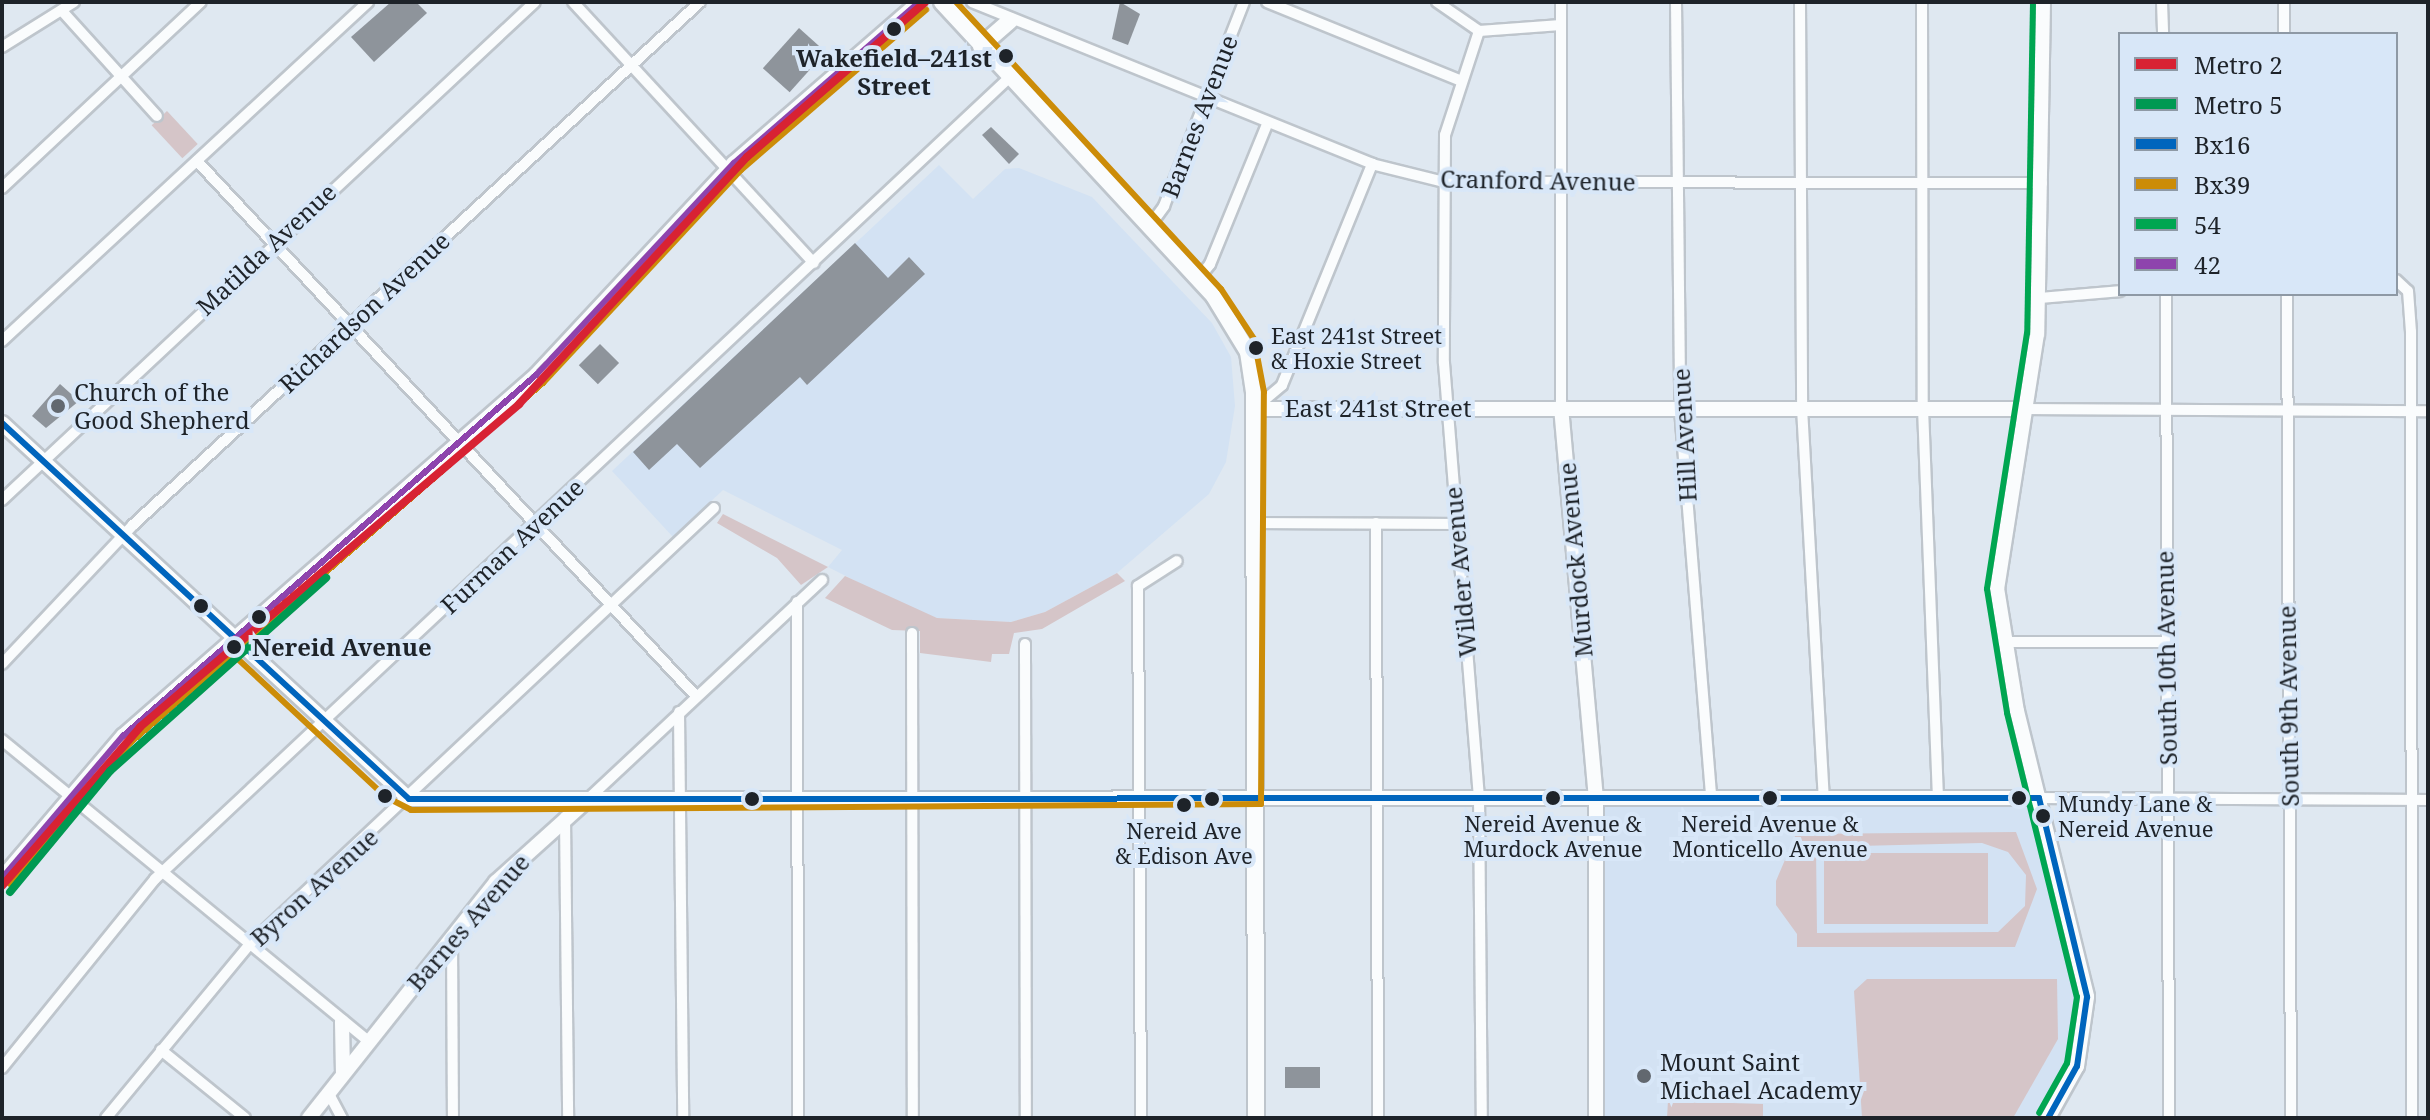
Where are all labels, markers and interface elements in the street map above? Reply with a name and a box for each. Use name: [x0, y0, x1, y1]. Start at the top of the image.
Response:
marker: Wakefield–241st Street: [883, 18, 905, 40]
street label: Barnes Avenue: [1155, 31, 1243, 201]
legend: [2118, 32, 2398, 296]
place label: Wakefield–241st Street: [796, 44, 992, 100]
unlabelled marker: [998, 48, 1014, 64]
text: Metro 2: [2194, 48, 2283, 81]
text: Metro 5: [2194, 88, 2283, 121]
text: Bx16: [2194, 128, 2250, 161]
street label: Cranford Avenue: [1440, 164, 1636, 196]
text: Bx39: [2194, 168, 2250, 201]
street label: Matilda Avenue: [190, 177, 342, 321]
text: 54: [2194, 208, 2221, 241]
street label: Richardson Avenue: [273, 226, 455, 398]
text: 42: [2194, 248, 2221, 281]
place label: East 241st Street & Hoxie Street: [1271, 322, 1442, 374]
marker: East 241st Street & Hoxie Street: [1248, 340, 1264, 356]
street label: Hill Avenue: [1666, 368, 1702, 502]
place label: Church of the Good Shepherd: [74, 378, 250, 434]
street label: East 241st Street: [1285, 394, 1471, 422]
marker: Church of the Good Shepherd: [49, 397, 67, 415]
street label: Murdock Avenue: [1552, 461, 1598, 659]
street label: Furman Avenue: [435, 473, 589, 619]
street label: Wilder Avenue: [1438, 485, 1482, 659]
street label: South 10th Avenue: [2150, 550, 2182, 766]
unlabelled marker: [193, 598, 209, 614]
street label: South 9th Avenue: [2272, 605, 2304, 807]
unlabelled marker: [251, 609, 267, 625]
place label: Nereid Avenue: [252, 633, 432, 661]
marker: Nereid Avenue: [223, 636, 245, 658]
unlabelled marker: [377, 788, 393, 804]
marker: Nereid Avenue & Murdock Avenue: [1545, 790, 1561, 806]
marker: Nereid Avenue & Monticello Avenue: [1762, 790, 1778, 806]
unlabelled marker: [2011, 790, 2027, 806]
place label: Mundy Lane & Nereid Avenue: [2058, 790, 2214, 842]
unlabelled marker: [744, 791, 760, 807]
unlabelled marker: [1204, 791, 1220, 807]
marker: Nereid Ave & Edison Ave: [1176, 797, 1192, 813]
marker: Mundy Lane & Nereid Avenue: [2035, 808, 2051, 824]
place label: Nereid Avenue & Murdock Avenue: [1463, 810, 1643, 862]
place label: Nereid Avenue & Monticello Avenue: [1672, 810, 1868, 862]
place label: Nereid Ave & Edison Ave: [1115, 817, 1253, 868]
street label: Byron Avenue: [244, 822, 384, 952]
street label: Barnes Avenue: [401, 848, 535, 996]
place label: Mount Saint Michael Academy: [1660, 1048, 1862, 1104]
marker: Mount Saint Michael Academy: [1635, 1067, 1653, 1085]

